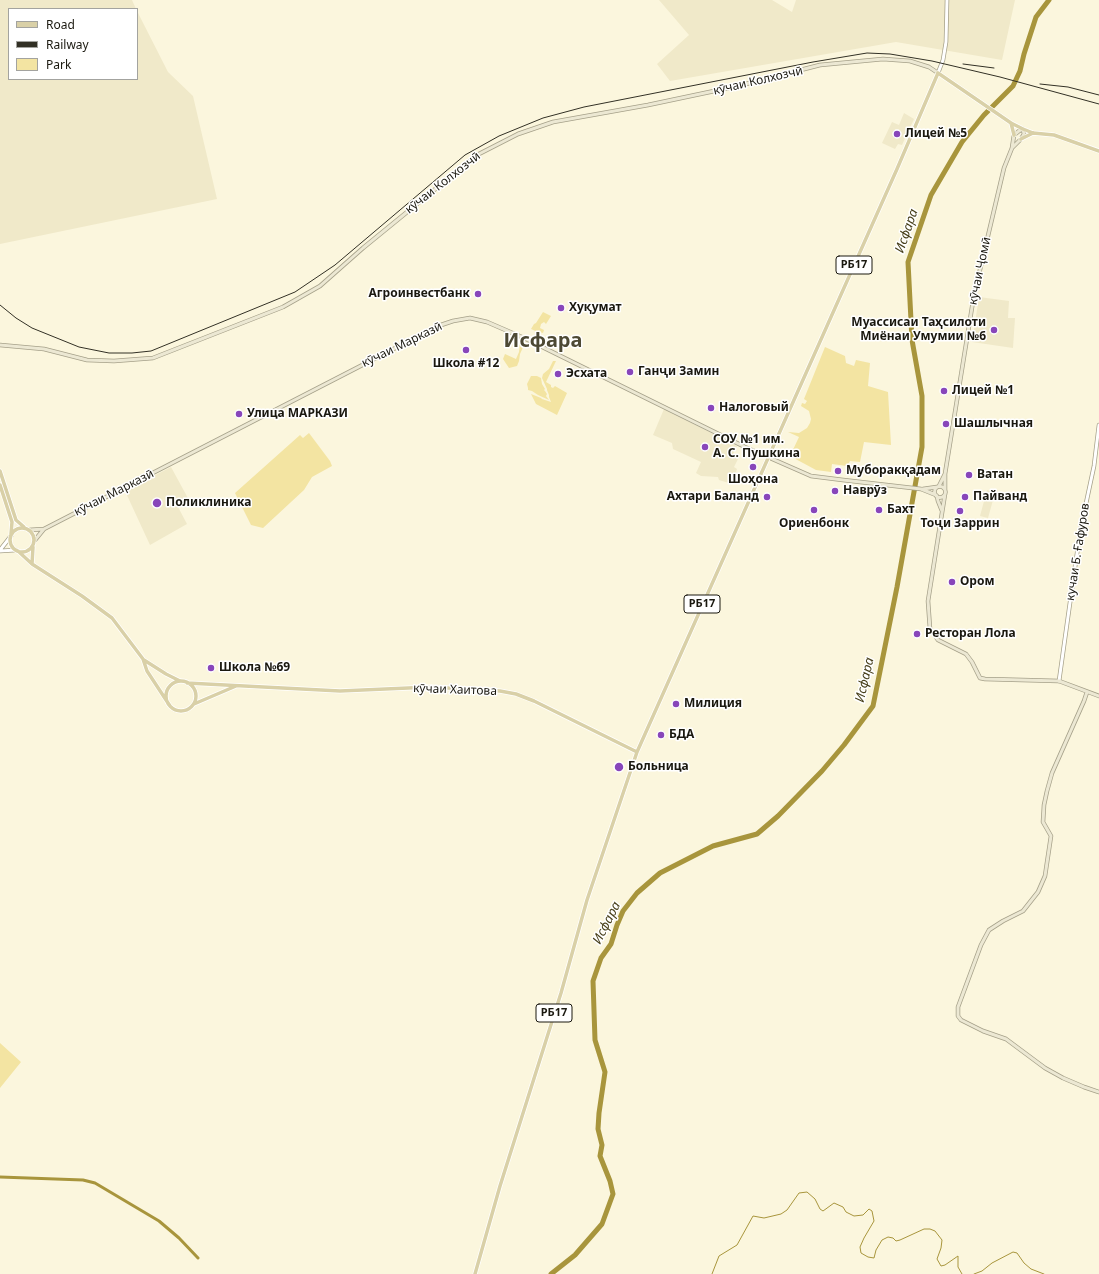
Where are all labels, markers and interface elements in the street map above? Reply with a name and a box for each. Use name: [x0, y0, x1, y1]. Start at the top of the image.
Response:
legend: [8, 8, 138, 80]
text: Road: [46, 16, 75, 33]
text: Railway: [46, 36, 89, 53]
text: Park: [46, 56, 71, 73]
street label: кӯчаи Колхозчӣ: [712, 64, 804, 98]
place label: Лицей №5: [905, 127, 967, 141]
marker: Лицей №5: [892, 129, 902, 139]
street label: кӯчаи Колхозчӣ: [402, 149, 484, 217]
water label: Исфара: [892, 207, 922, 255]
street label: кӯчаи Ҷомӣ: [966, 236, 994, 306]
road number: РБ17: [836, 256, 872, 274]
place label: Агроинвестбанк: [369, 287, 470, 301]
marker: Агроинвестбанк: [473, 289, 483, 299]
place label: Хуқумат: [569, 301, 622, 315]
marker: Хуқумат: [556, 303, 566, 313]
place label: Муассисаи Таҳсилоти Миёнаи Умумии №6: [851, 316, 986, 344]
street label: кӯчаи Марказӣ: [359, 319, 445, 371]
marker: Муассисаи Таҳсилоти Миёнаи Умумии №6: [989, 325, 999, 335]
district label: Исфара: [504, 329, 582, 353]
marker: Школа #12: [461, 345, 471, 355]
place label: Школа #12: [433, 357, 499, 371]
place label: Ганҷи Замин: [638, 365, 719, 379]
place label: Эсхата: [566, 367, 607, 381]
marker: Ганҷи Замин: [625, 367, 635, 377]
marker: Эсхата: [553, 369, 563, 379]
place label: Лицей №1: [952, 384, 1014, 398]
marker: Лицей №1: [939, 386, 949, 396]
place label: Налоговый: [719, 401, 789, 415]
marker: Налоговый: [706, 403, 716, 413]
place label: Улица МАРКАЗИ: [247, 407, 348, 421]
marker: Улица МАРКАЗИ: [234, 409, 244, 419]
place label: Шашлычная: [954, 417, 1033, 431]
marker: Шашлычная: [941, 419, 951, 429]
place label: СОУ №1 им. А. С. Пушкина: [713, 433, 800, 461]
marker: СОУ №1 им. А. С. Пушкина: [700, 442, 710, 452]
marker: Шоҳона: [748, 462, 758, 472]
place label: Муборакқадам: [846, 464, 941, 478]
marker: Муборакқадам: [833, 466, 843, 476]
street label: кӯчаи Марказӣ: [72, 467, 156, 519]
place label: Ватан: [977, 468, 1013, 482]
marker: Ватан: [964, 470, 974, 480]
place label: Шоҳона: [728, 473, 778, 487]
place label: Наврӯз: [843, 484, 887, 498]
marker: Наврӯз: [830, 486, 840, 496]
place label: Ахтари Баланд: [667, 490, 759, 504]
place label: Пайванд: [973, 490, 1027, 504]
marker: Ахтари Баланд: [762, 492, 772, 502]
marker: Пайванд: [960, 492, 970, 502]
place label: Поликлиника: [166, 496, 251, 510]
marker: Поликлиника: [151, 497, 163, 509]
street label: кучаи Б. Ғафуров: [1063, 502, 1093, 602]
place label: Бахт: [887, 503, 915, 517]
marker: Ориенбонк: [809, 505, 819, 515]
marker: Бахт: [874, 505, 884, 515]
marker: Тоҷи Заррин: [955, 506, 965, 516]
place label: Ориенбонк: [779, 517, 849, 531]
place label: Тоҷи Заррин: [920, 517, 1000, 531]
place label: Ором: [960, 575, 994, 589]
marker: Ором: [947, 577, 957, 587]
road number: РБ17: [684, 595, 720, 613]
place label: Ресторан Лола: [925, 627, 1016, 641]
marker: Ресторан Лола: [912, 629, 922, 639]
water label: Исфара: [852, 656, 878, 704]
place label: Школа №69: [219, 661, 290, 675]
marker: Школа №69: [206, 663, 216, 673]
street label: кӯчаи Хаитова: [413, 681, 497, 699]
place label: Милиция: [684, 697, 742, 711]
marker: Милиция: [671, 699, 681, 709]
place label: БДА: [669, 728, 694, 742]
marker: БДА: [656, 730, 666, 740]
place label: Больница: [628, 760, 689, 774]
marker: Больница: [613, 761, 625, 773]
water label: Исфара: [590, 899, 624, 947]
road number: РБ17: [536, 1004, 572, 1022]

